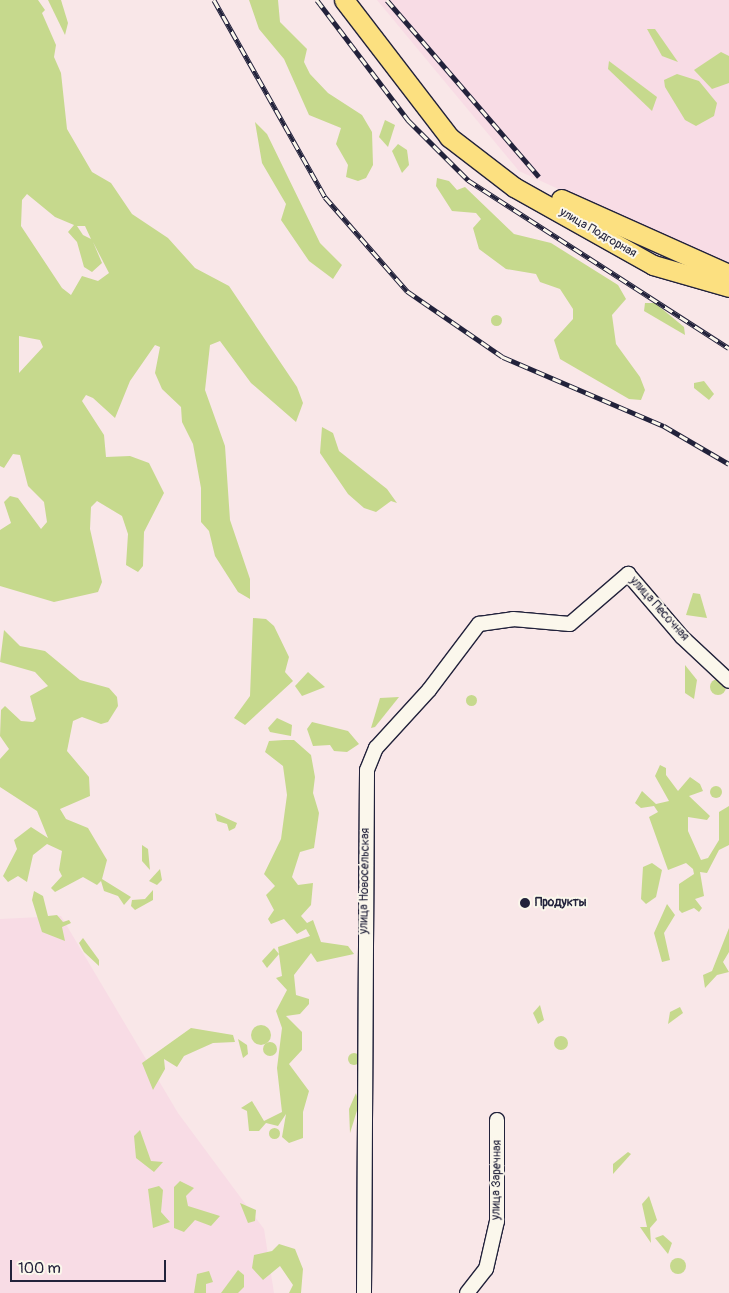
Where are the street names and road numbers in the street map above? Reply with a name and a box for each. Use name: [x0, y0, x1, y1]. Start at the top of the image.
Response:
street label: улица Подгорная: [557, 205, 639, 261]
street label: улица Песочная: [626, 574, 692, 644]
street label: улица Новосельская: [357, 828, 373, 934]
street label: улица Заречная: [489, 1140, 505, 1220]

